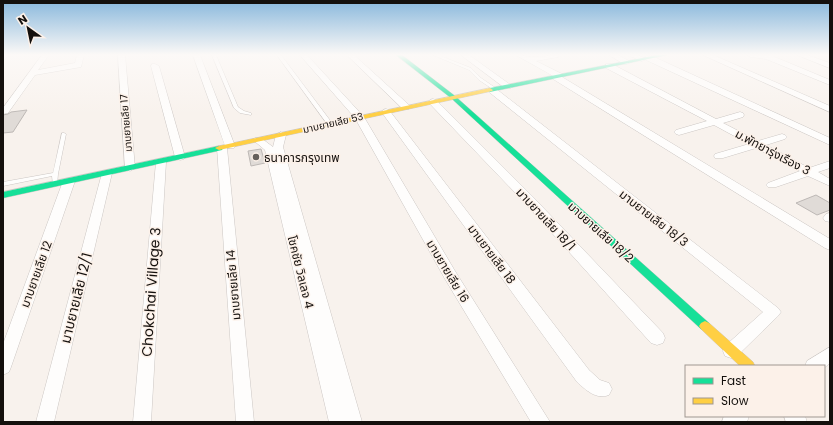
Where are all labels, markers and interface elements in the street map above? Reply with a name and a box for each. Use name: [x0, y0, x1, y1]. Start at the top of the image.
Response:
north arrow: [8, 8, 48, 48]
text: N: [15, 11, 30, 29]
street label: มาบยายเลีย 17: [116, 93, 136, 153]
street label: มาบยายเลีย 53: [301, 109, 365, 137]
street label: ม.พัทยารุ่งเรือง 3: [732, 125, 814, 179]
place label: ธนาคารกรุงเทพ: [264, 149, 340, 166]
marker: ธนาคารกรุงเทพ: [251, 152, 261, 162]
street label: มาบยายเลีย 18/1: [512, 184, 580, 254]
street label: มาบยายเลีย 18/3: [616, 186, 692, 250]
street label: มาบยายเลีย 18/2: [564, 198, 638, 266]
street label: มาบยายเลีย 18: [464, 221, 520, 287]
street label: Chokchai Village 3: [137, 227, 165, 357]
street label: โชคชัย วิลเลจ 4: [284, 234, 318, 311]
street label: มาบยายเลีย 16: [423, 236, 473, 306]
street label: มาบยายเลีย 12: [16, 238, 56, 310]
street label: มาบยายเลีย 14: [221, 249, 245, 321]
street label: มาบยายเลีย 12/1: [55, 251, 97, 345]
legend: [685, 365, 825, 417]
text: Fast: [721, 372, 746, 389]
text: Slow: [721, 392, 749, 409]

